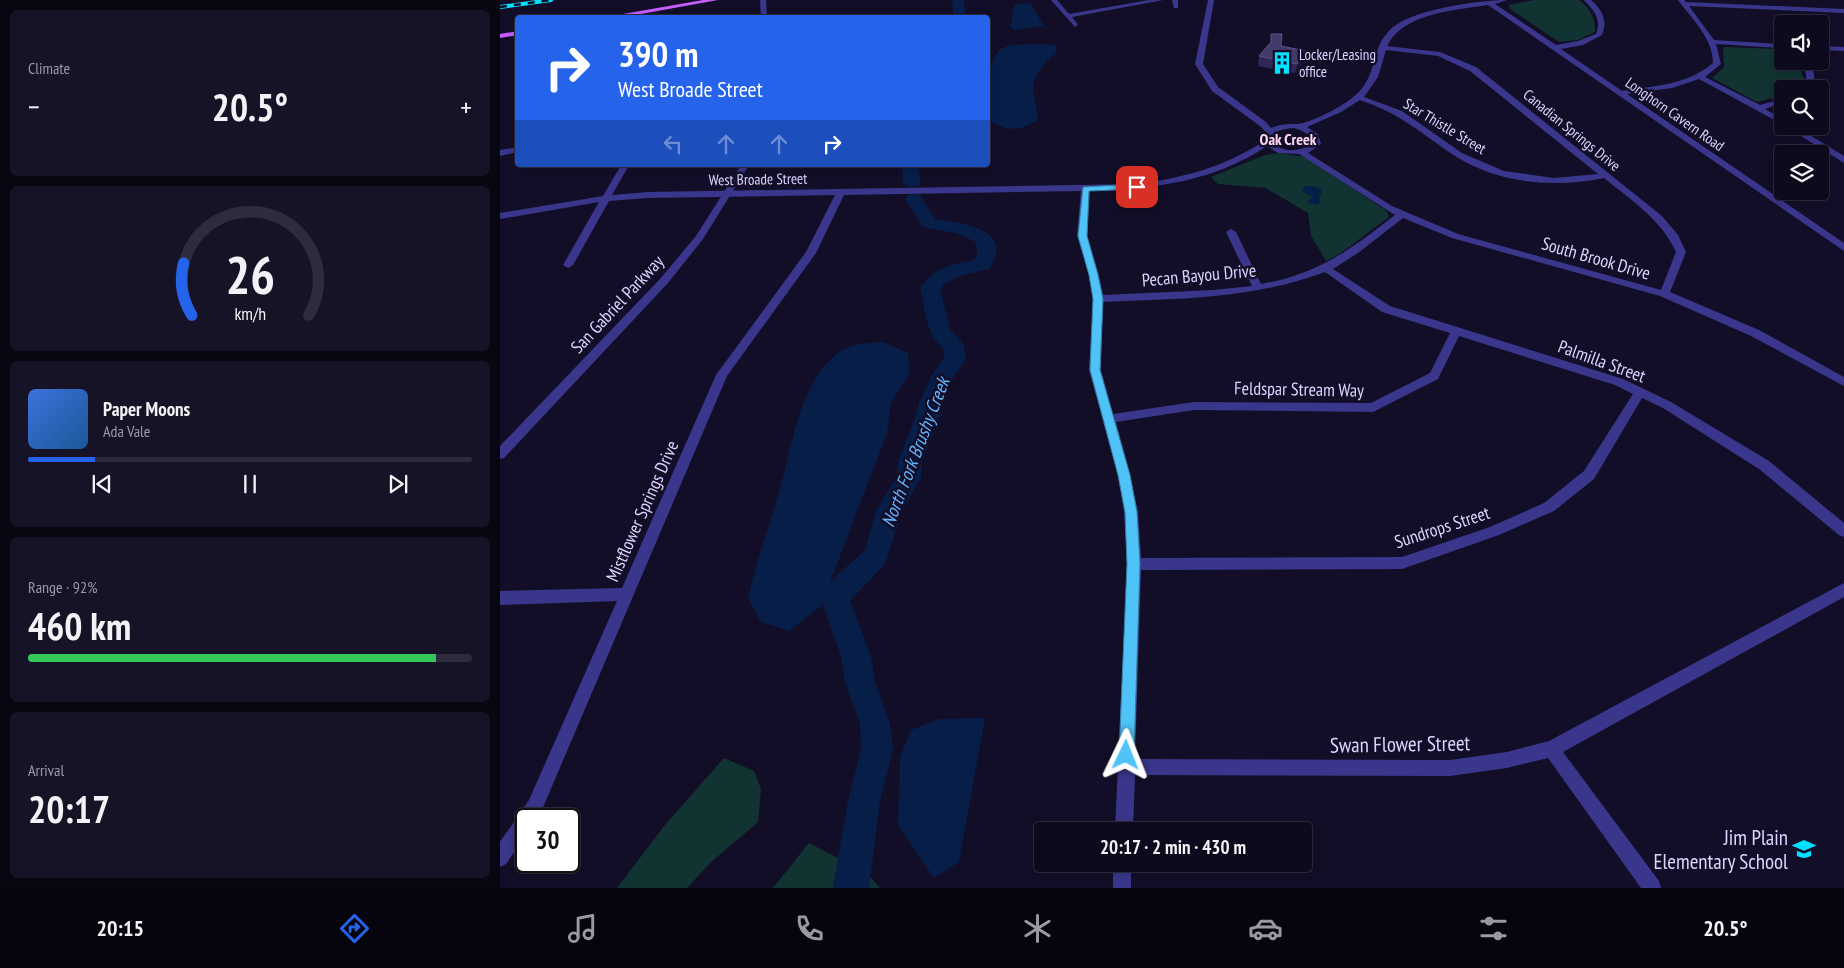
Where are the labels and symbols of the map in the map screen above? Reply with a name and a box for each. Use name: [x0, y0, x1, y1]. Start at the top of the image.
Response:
place label: Locker/Leasing office: [1299, 45, 1376, 81]
building icon: Locker/Leasing office: [1269, 50, 1295, 76]
street label: Longhorn Cavern Road: [1622, 73, 1728, 155]
street label: Canadian Springs Drive: [1520, 85, 1624, 175]
street label: Star Thistle Street: [1400, 94, 1490, 158]
district label: Oak Creek: [1260, 129, 1317, 149]
pin: [1116, 166, 1158, 208]
street label: West Broade Street: [708, 169, 808, 189]
street label: South Brook Drive: [1539, 232, 1653, 284]
street label: San Gabriel Parkway: [566, 250, 669, 358]
street label: Pecan Bayou Drive: [1141, 259, 1257, 291]
street label: Palmilla Street: [1555, 335, 1649, 387]
water label: North Fork Brushy Creek: [875, 371, 956, 530]
street label: Feldspar Stream Way: [1234, 376, 1364, 402]
street label: Mistflower Springs Drive: [601, 437, 683, 585]
street label: Sundrops Street: [1391, 501, 1493, 553]
position arrow: [1099, 728, 1151, 780]
street label: Swan Flower Street: [1330, 729, 1471, 759]
speed limit sign: 30: [515, 808, 580, 873]
place label: Jim Plain Elementary School: [1653, 824, 1788, 875]
school or university icon: Jim Plain Elementary School: [1791, 836, 1817, 862]

